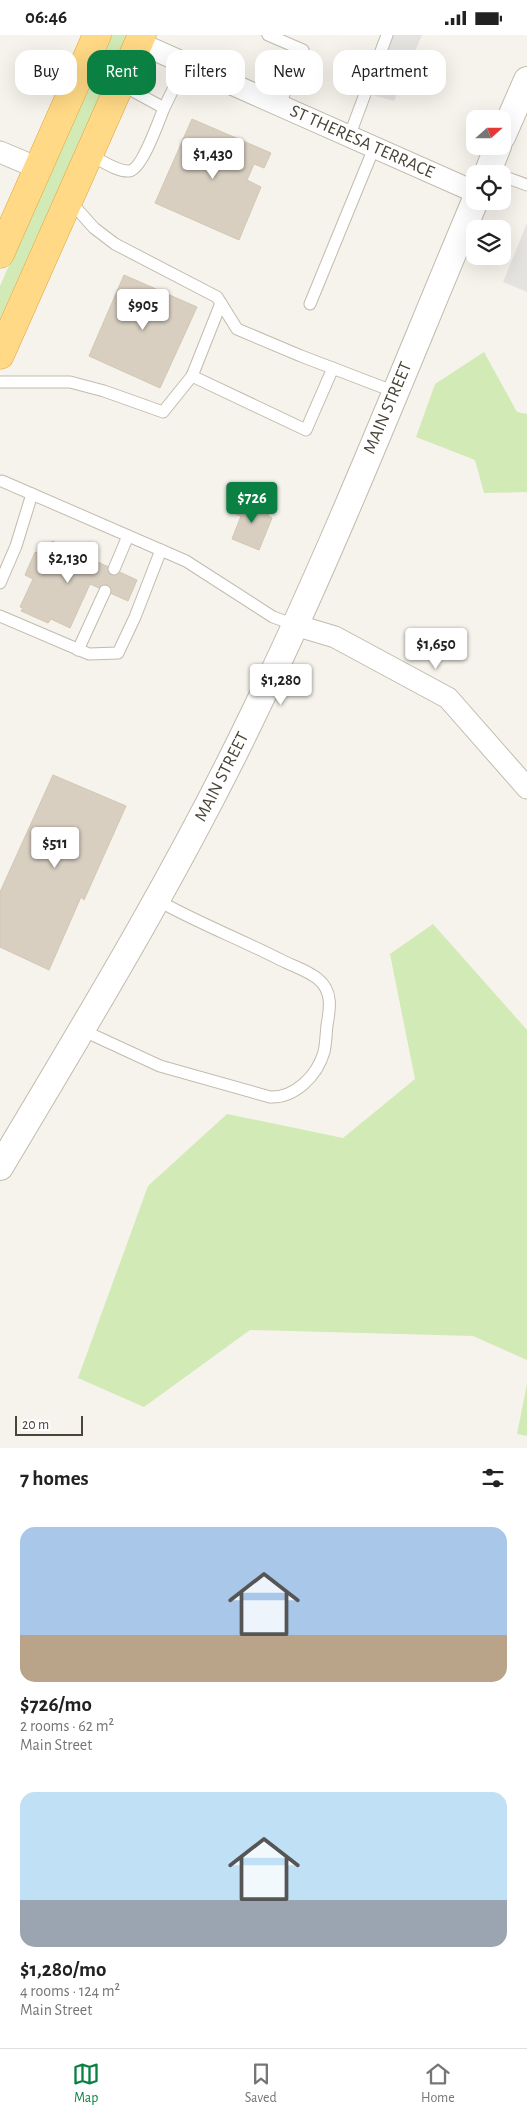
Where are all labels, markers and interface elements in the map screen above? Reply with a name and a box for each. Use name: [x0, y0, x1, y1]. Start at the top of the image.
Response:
text: 06:46: [25, 8, 67, 27]
chip: Buy: [15, 50, 77, 95]
chip: Rent: [87, 50, 156, 95]
chip: Filters: [166, 50, 245, 95]
chip: New: [255, 50, 323, 95]
chip: Apartment: [333, 50, 446, 95]
street label: ST THERESA TERRACE: [287, 102, 437, 182]
north arrow: [466, 110, 511, 155]
map controls: [466, 110, 511, 265]
pin: $1,430: [172, 137, 254, 180]
text: $1,430: [193, 146, 233, 162]
button: locate: [466, 165, 511, 210]
button: layers: [466, 220, 511, 265]
pin: $905: [113, 289, 173, 331]
text: $905: [128, 297, 158, 313]
street label: MAIN STREET: [361, 359, 415, 457]
pin: $726: [222, 481, 282, 524]
text: $726: [237, 490, 267, 506]
pin: $2,130: [27, 541, 109, 584]
text: $2,130: [48, 550, 88, 566]
pin: $1,650: [395, 627, 477, 670]
text: $1,650: [416, 636, 456, 652]
pin: $1,280: [240, 663, 322, 706]
text: $1,280: [261, 672, 301, 688]
street label: MAIN STREET: [192, 729, 252, 825]
pin: $511: [25, 827, 85, 869]
text: $511: [42, 835, 68, 851]
scale bar: [15, 1413, 82, 1436]
text: 20 m: [22, 1418, 49, 1432]
icon: filters: [479, 1464, 507, 1492]
text: 7 homes: [20, 1468, 89, 1489]
icon: home: [219, 1559, 309, 1649]
text: $726/mo: [20, 1694, 92, 1715]
text: 2 rooms · 62 m²: [20, 1718, 114, 1734]
text: Main Street: [20, 1737, 92, 1753]
icon: home: [219, 1824, 309, 1914]
text: $1,280/mo: [20, 1959, 106, 1980]
text: 4 rooms · 124 m²: [20, 1983, 120, 1999]
text: Main Street: [20, 2002, 92, 2018]
tab: Map: [72, 2060, 100, 2107]
tab: Saved: [245, 2060, 277, 2107]
tab: Home: [421, 2060, 455, 2107]

